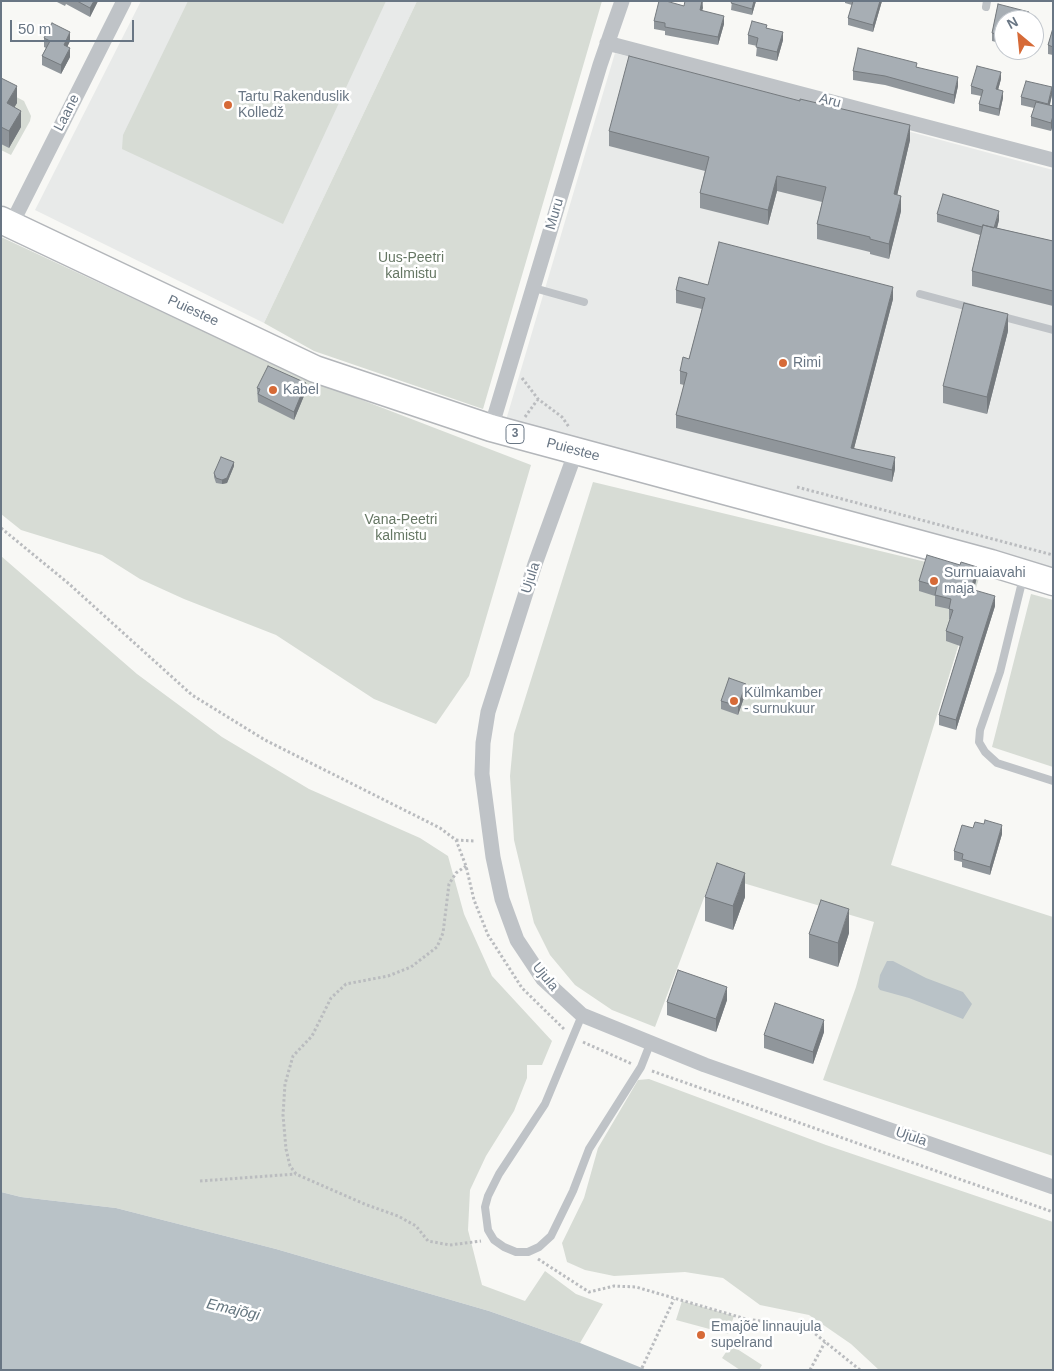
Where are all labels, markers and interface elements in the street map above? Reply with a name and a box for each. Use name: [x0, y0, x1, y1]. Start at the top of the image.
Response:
scale bar: [12, 10, 136, 42]
north arrow: [994, 10, 1044, 60]
text: N: [1004, 13, 1021, 32]
text: 50 m: [18, 20, 51, 37]
place label: Tartu Rakenduslik Kolledž: [238, 89, 349, 121]
street label: Aru: [817, 90, 843, 112]
street label: Laane: [51, 92, 83, 134]
marker: Tartu Rakenduslik Kolledž: [222, 99, 234, 111]
street label: Muru: [543, 196, 567, 232]
park label: Uus-Peetri kalmistu: [378, 250, 444, 282]
street label: Puiestee: [165, 292, 221, 330]
place label: Rimi: [793, 355, 821, 371]
marker: Rimi: [777, 357, 789, 369]
place label: Kabel: [283, 382, 319, 398]
marker: Kabel: [267, 384, 279, 396]
road number: 3: [506, 424, 524, 444]
street label: Puiestee: [545, 435, 601, 465]
park label: Vana-Peetri kalmistu: [365, 512, 437, 544]
street label: Ujula: [518, 560, 544, 596]
place label: Surnuaiavahi maja: [944, 565, 1026, 598]
marker: Surnuaiavahi maja: [928, 575, 940, 587]
place label: Külmkamber - surnukuur: [744, 685, 823, 718]
marker: Külmkamber - surnukuur: [728, 695, 740, 707]
street label: Ujula: [528, 959, 562, 995]
street label: Ujula: [893, 1124, 929, 1150]
water label: Emajõgi: [205, 1295, 261, 1325]
place label: Emajõe linnaujula supelrand: [711, 1319, 822, 1351]
marker: Emajõe linnaujula supelrand: [695, 1329, 707, 1341]

